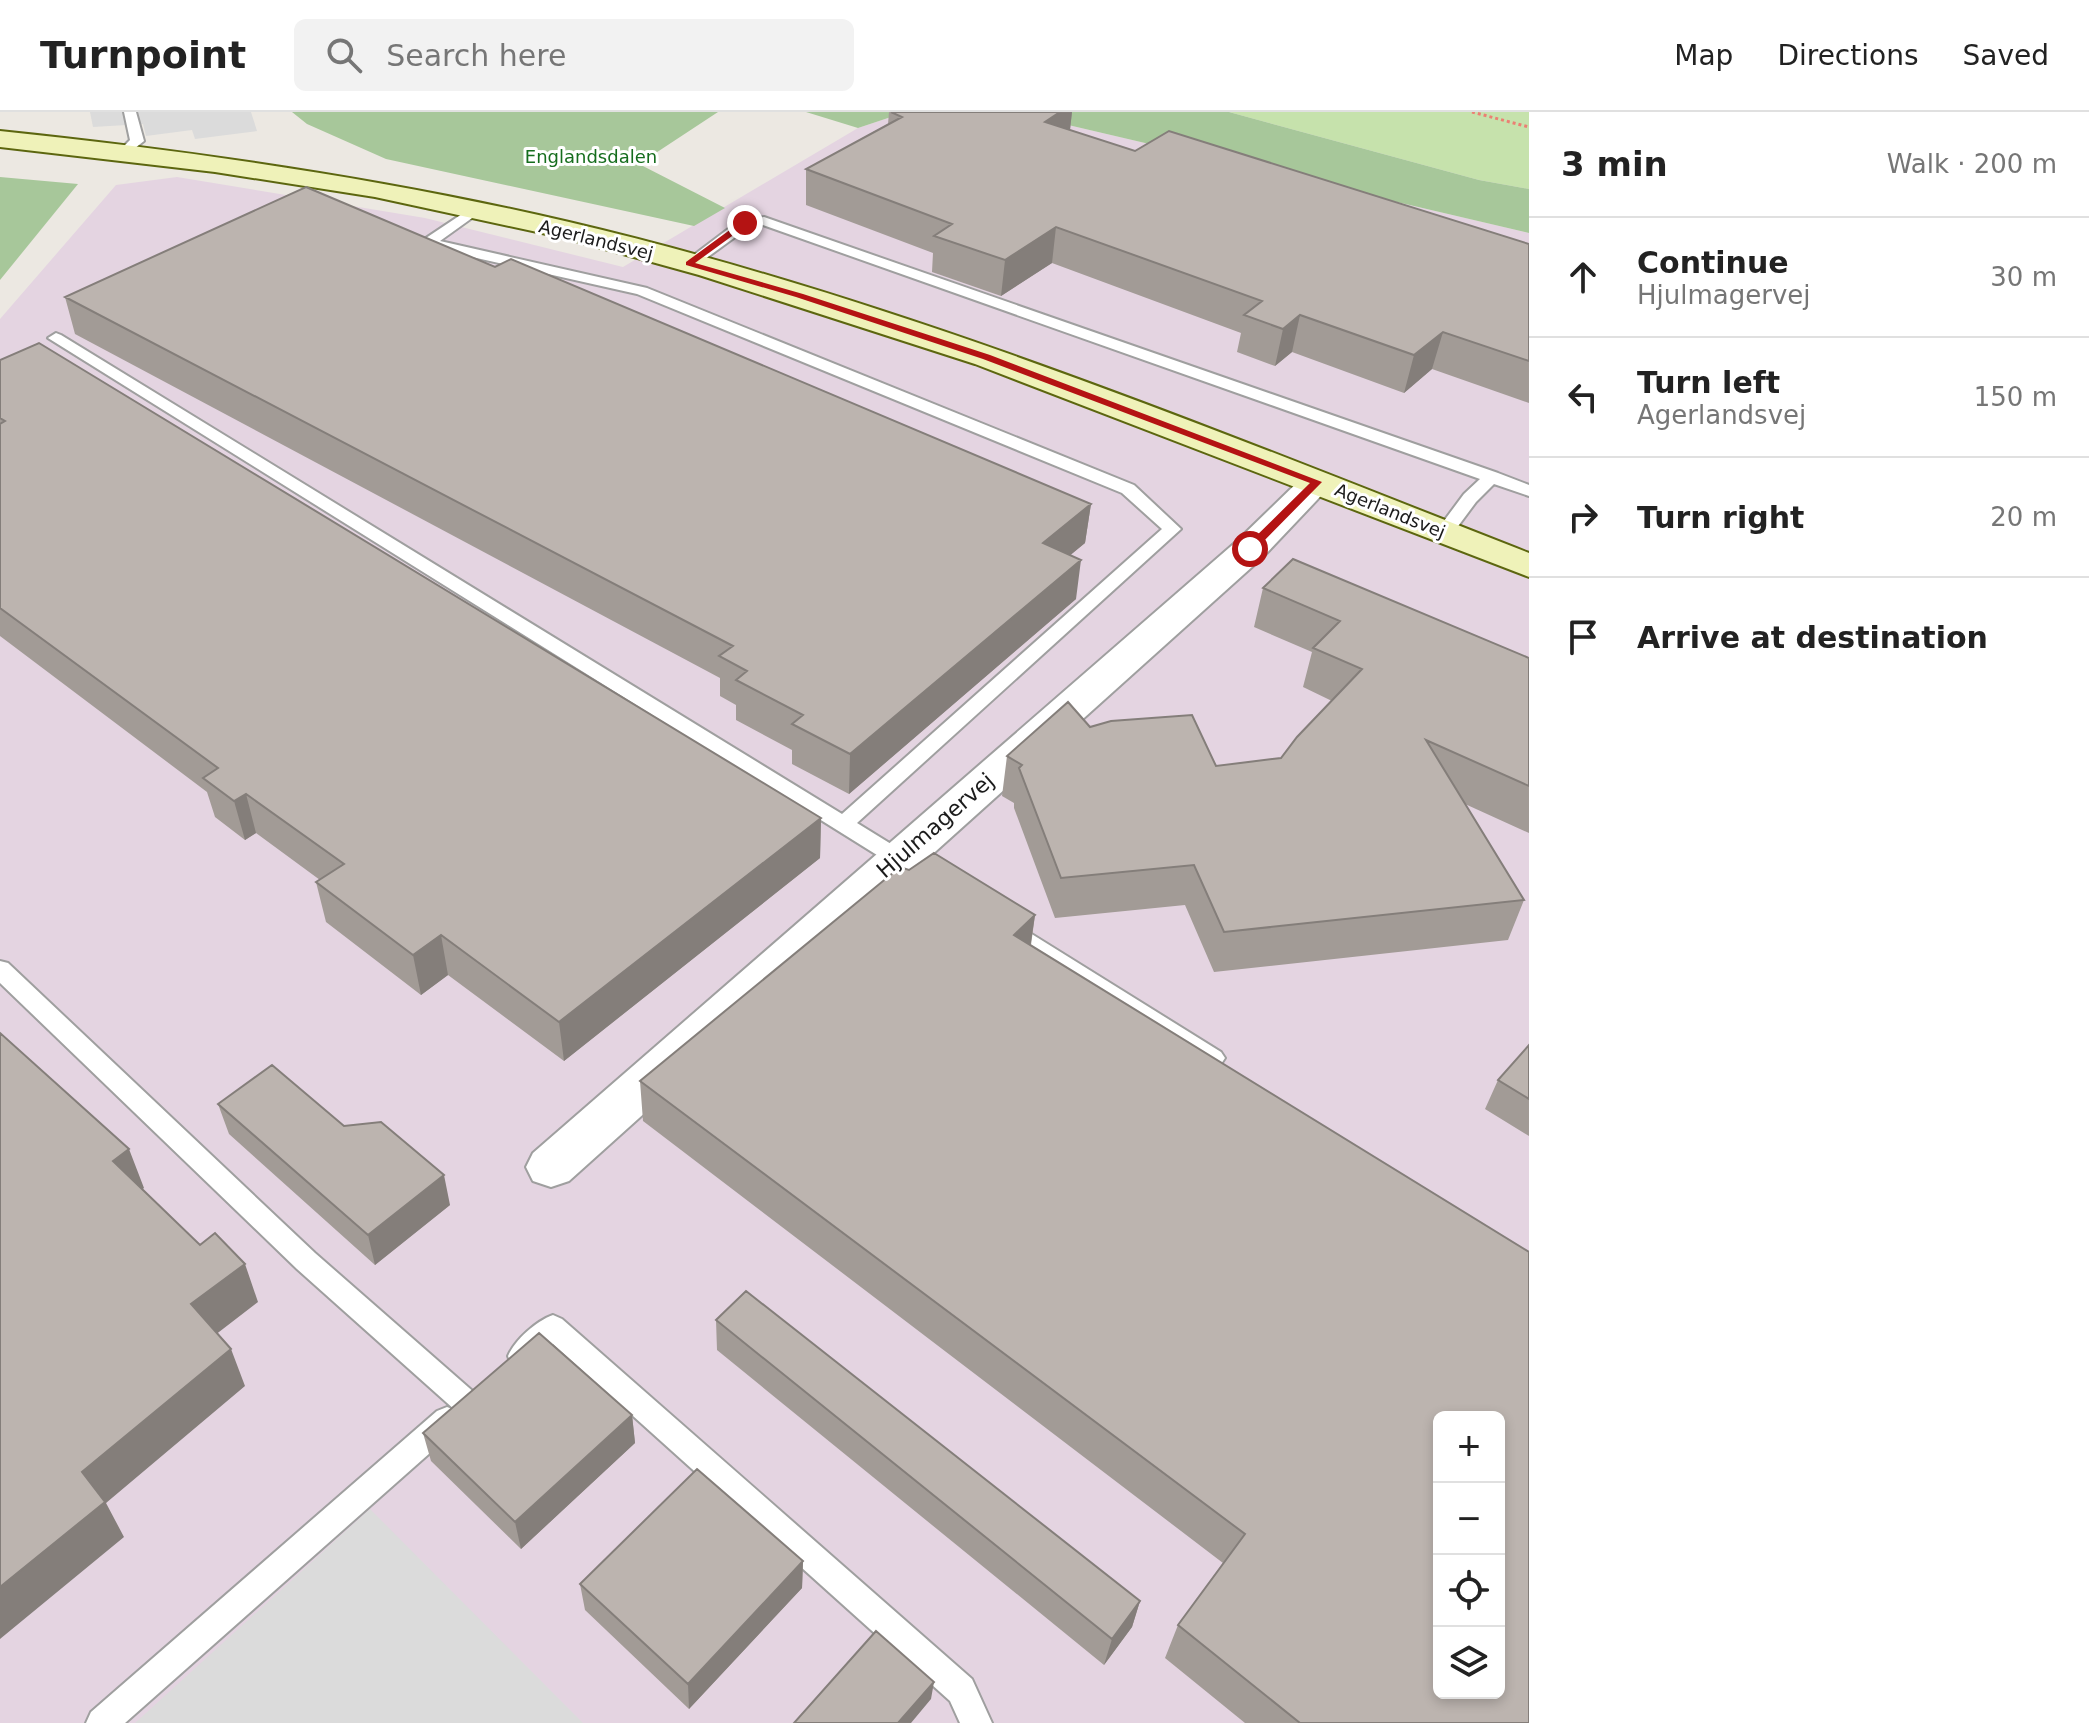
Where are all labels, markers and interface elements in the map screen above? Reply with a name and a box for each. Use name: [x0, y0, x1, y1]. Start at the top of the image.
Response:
search box: [294, 19, 854, 91]
text: Turnpoint: [40, 33, 246, 77]
icon: search: [322, 33, 366, 77]
text: Search here: [386, 38, 566, 73]
text: Map: [1674, 39, 1733, 72]
text: Directions: [1777, 39, 1918, 72]
text: Saved: [1962, 39, 2049, 72]
text: 3 min: [1561, 144, 1668, 184]
park label: Englandsdalen: [525, 146, 657, 167]
text: Walk · 200 m: [1887, 149, 2057, 179]
route end: [727, 205, 763, 241]
street label: Agerlandsvej: [537, 215, 656, 264]
text: Continue: [1637, 245, 1789, 280]
icon: ahead: [1561, 255, 1605, 299]
text: 30 m: [1990, 262, 2057, 292]
text: Hjulmagervej: [1637, 280, 1811, 310]
text: Turn left: [1637, 365, 1780, 400]
icon: left: [1561, 375, 1605, 419]
text: 150 m: [1974, 382, 2057, 412]
text: Agerlandsvej: [1637, 400, 1806, 430]
street label: Agerlandsvej: [1332, 479, 1448, 542]
icon: right: [1561, 495, 1605, 539]
text: Turn right: [1637, 500, 1804, 535]
text: 20 m: [1990, 502, 2057, 532]
route start: [1232, 531, 1268, 567]
icon: arrive: [1561, 615, 1605, 659]
text: Arrive at destination: [1637, 620, 1988, 655]
street label: Hjulmagervej: [872, 768, 999, 883]
map controls: [1433, 1411, 1505, 1699]
button: +: [1433, 1411, 1505, 1483]
button: −: [1433, 1483, 1505, 1555]
button: locate: [1433, 1555, 1505, 1627]
button: layers: [1433, 1627, 1505, 1699]

